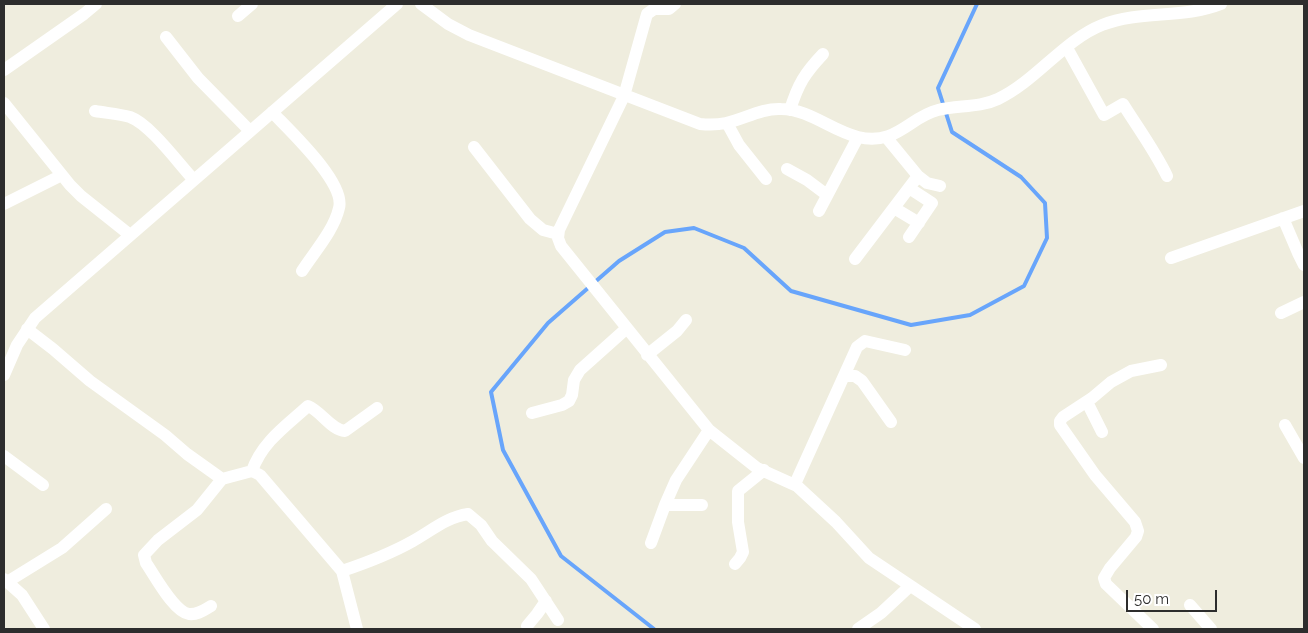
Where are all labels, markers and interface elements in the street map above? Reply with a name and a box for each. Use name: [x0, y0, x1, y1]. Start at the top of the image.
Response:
scale bar: [1128, 580, 1219, 612]
text: 50 m: [1134, 590, 1169, 608]

